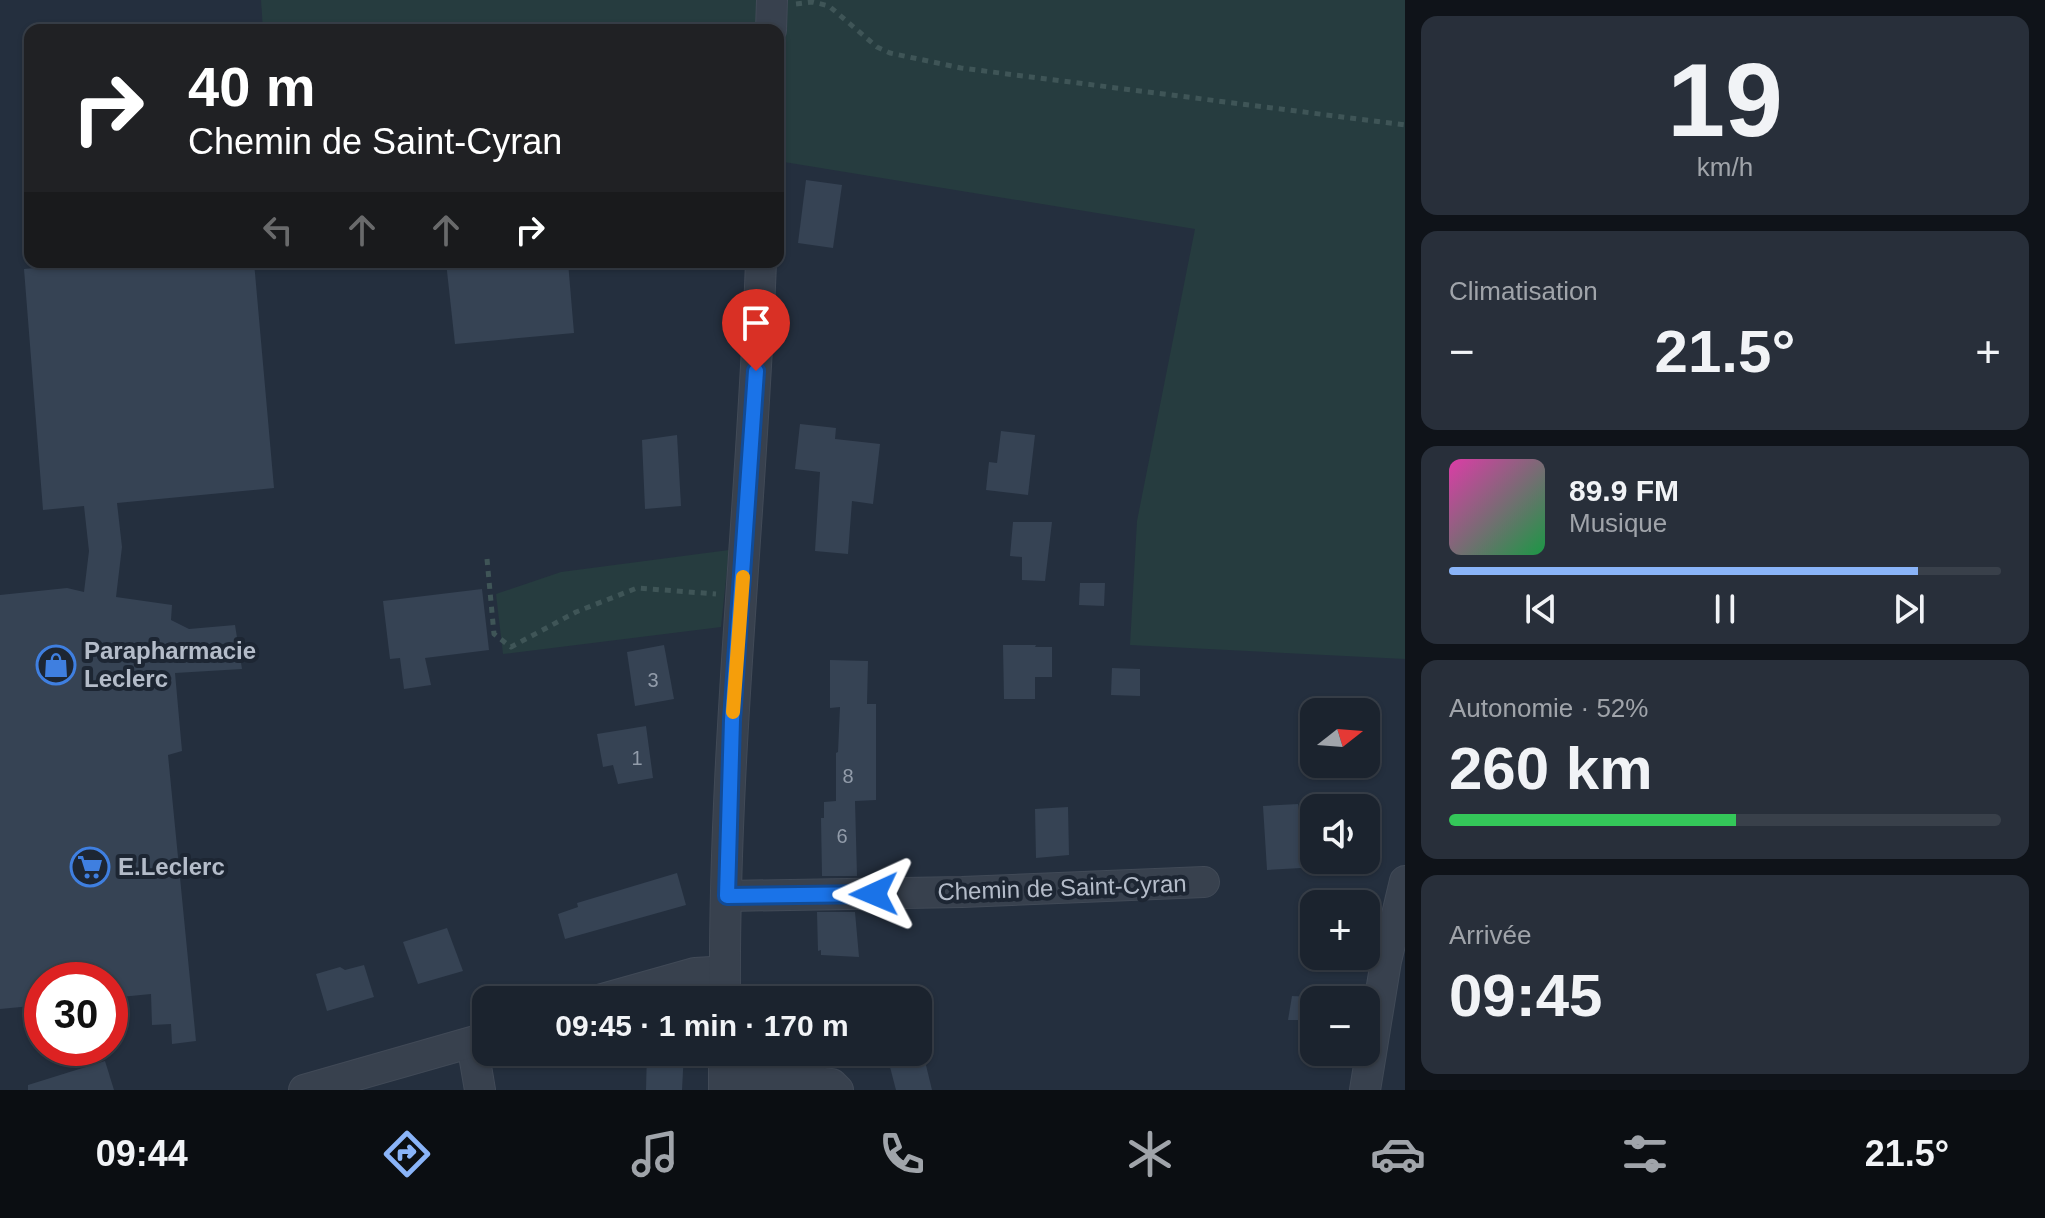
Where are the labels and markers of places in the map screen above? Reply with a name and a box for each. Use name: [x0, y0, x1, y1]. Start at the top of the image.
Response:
pin: [722, 289, 790, 371]
place label: Parapharmacie Leclerc: [84, 637, 256, 692]
shop icon: Parapharmacie Leclerc: [35, 644, 77, 686]
supermarket icon: E.Leclerc: [69, 846, 111, 888]
place label: E.Leclerc: [118, 853, 225, 880]

